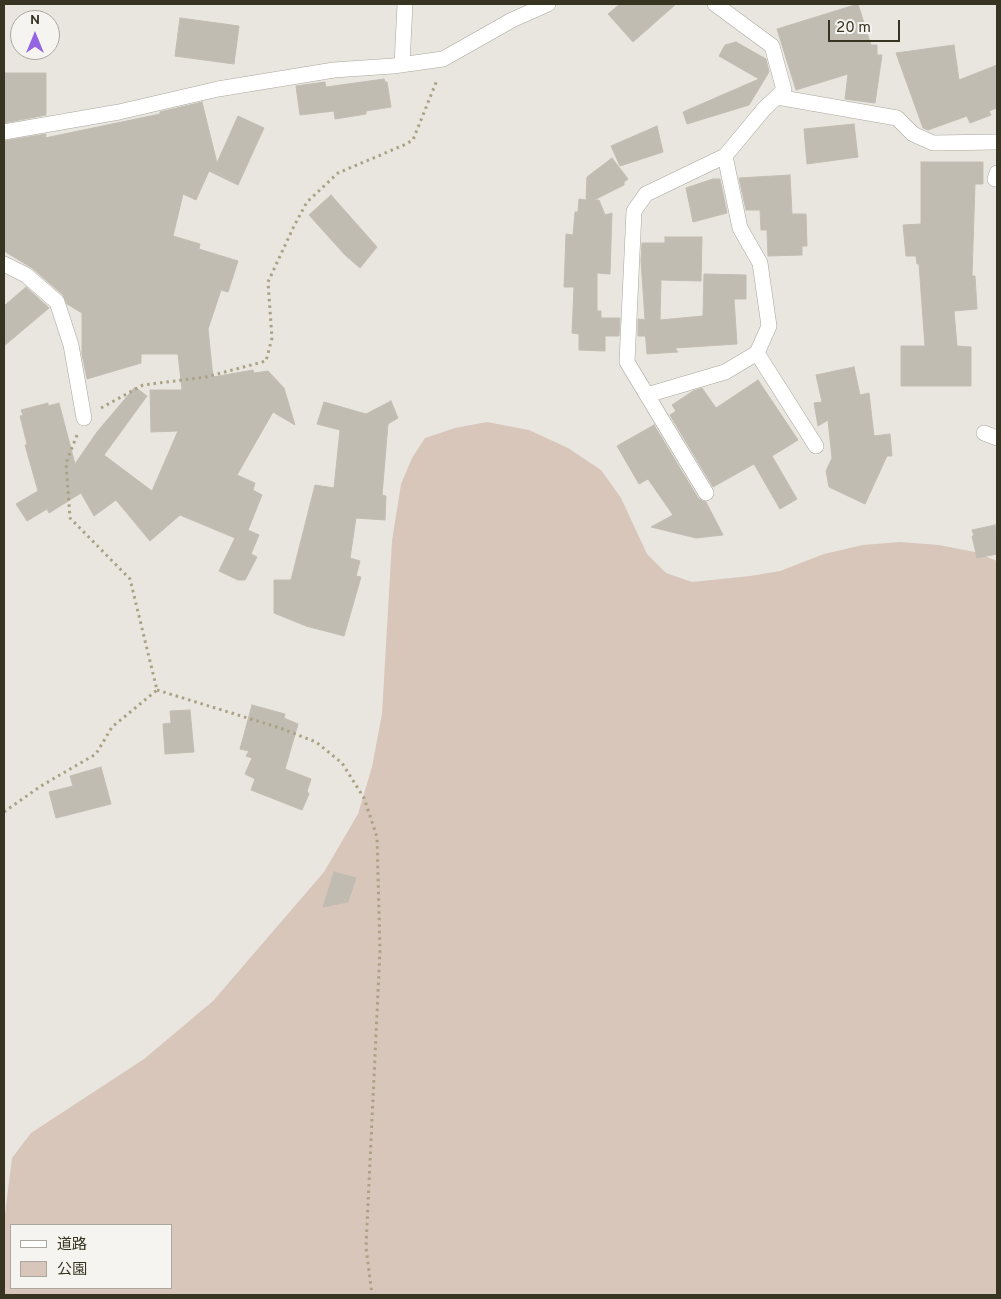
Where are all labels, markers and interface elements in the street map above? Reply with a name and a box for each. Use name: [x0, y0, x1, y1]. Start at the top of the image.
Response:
north arrow: [10, 10, 60, 60]
scale bar: [831, 10, 904, 42]
text: N: [30, 12, 40, 29]
text: 20 m: [836, 19, 871, 38]
legend: [10, 1224, 172, 1289]
text: 道路: [57, 1236, 87, 1255]
text: 公園: [57, 1261, 87, 1280]

